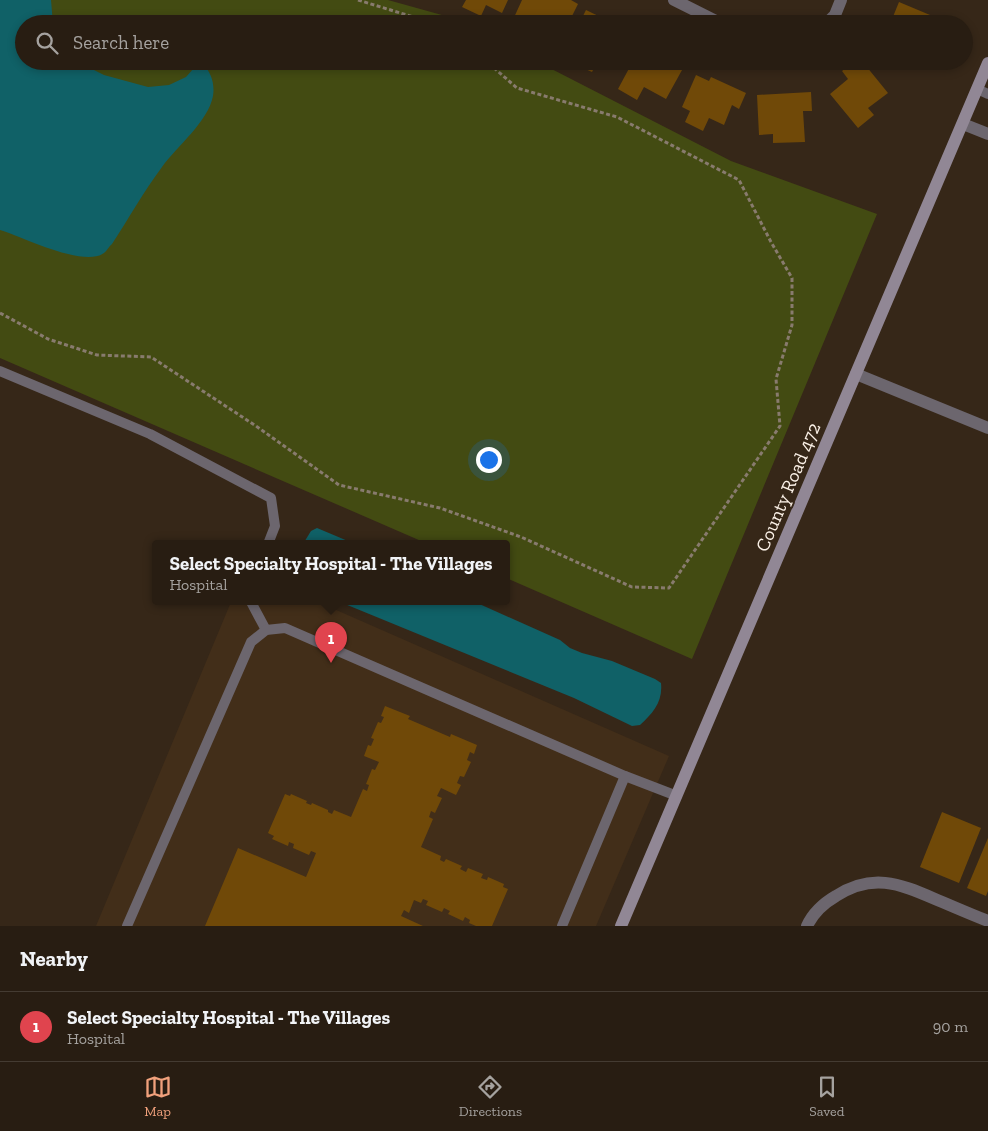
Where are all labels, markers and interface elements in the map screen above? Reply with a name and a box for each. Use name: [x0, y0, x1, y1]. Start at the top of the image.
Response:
search box: [15, 15, 973, 70]
icon: search: [33, 29, 61, 57]
text: Search here: [73, 31, 169, 54]
street label: County Road 472: [750, 419, 826, 555]
your location: [476, 447, 502, 473]
popup: [152, 540, 510, 605]
text: Select Specialty Hospital - The Villages: [169, 552, 493, 575]
text: Hospital: [169, 575, 228, 594]
pin: 1: [315, 622, 347, 663]
text: Nearby: [20, 946, 88, 971]
text: Select Specialty Hospital - The Villages: [67, 1006, 390, 1029]
text: 1: [33, 1017, 39, 1036]
text: 90 m: [933, 1017, 968, 1036]
text: Hospital: [67, 1029, 125, 1048]
tab: Map: [144, 1073, 172, 1120]
tab: Directions: [459, 1073, 522, 1120]
tab: Saved: [809, 1073, 844, 1120]

